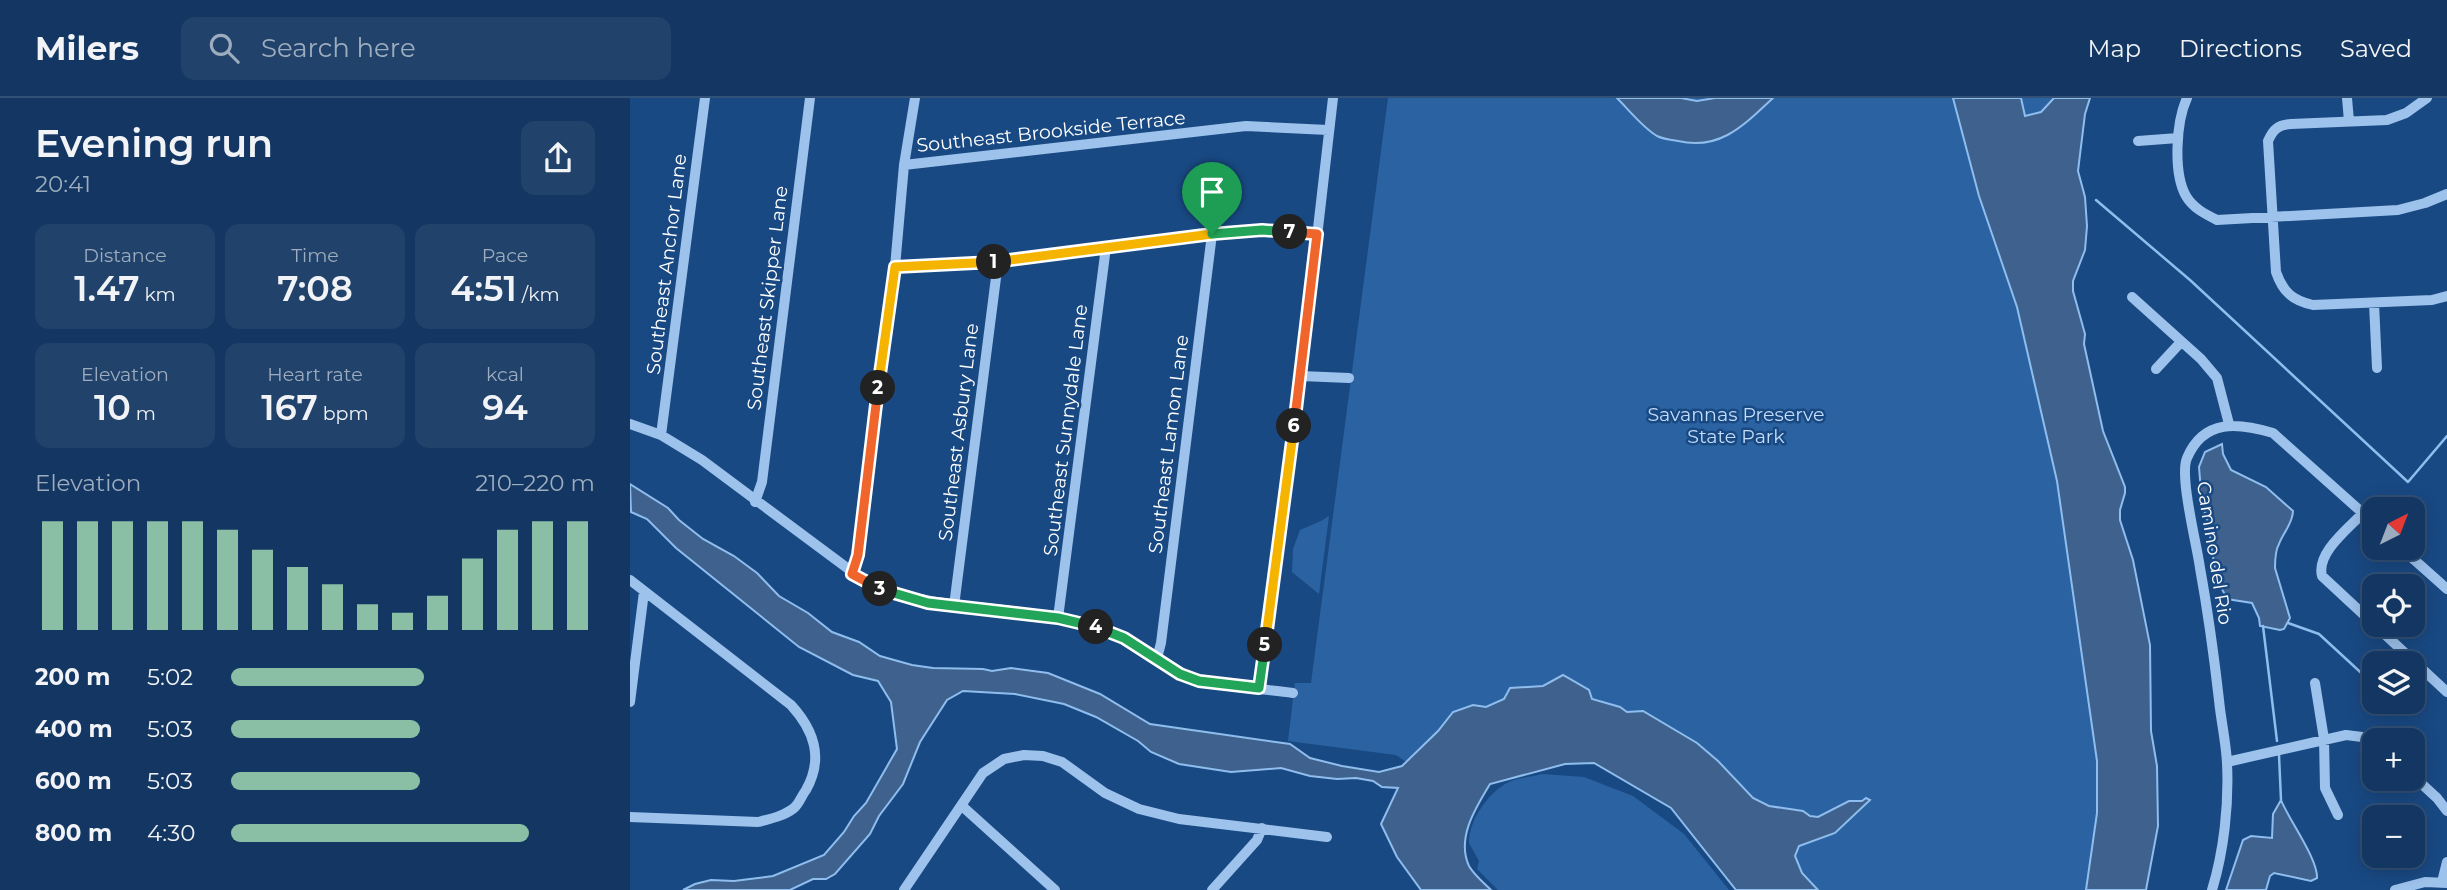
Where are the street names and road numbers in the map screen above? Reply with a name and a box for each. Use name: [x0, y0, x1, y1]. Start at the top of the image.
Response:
street label: Southeast Brookside Terrace: [915, 106, 1187, 157]
street label: Southeast Anchor Lane: [642, 152, 691, 376]
street label: Southeast Skipper Lane: [742, 184, 793, 412]
street label: Southeast Sunnydale Lane: [1039, 303, 1092, 557]
street label: Southeast Asbury Lane: [934, 322, 983, 542]
street label: Southeast Lamon Lane: [1144, 333, 1193, 555]
street label: Camino del Rio: [2192, 480, 2237, 626]

